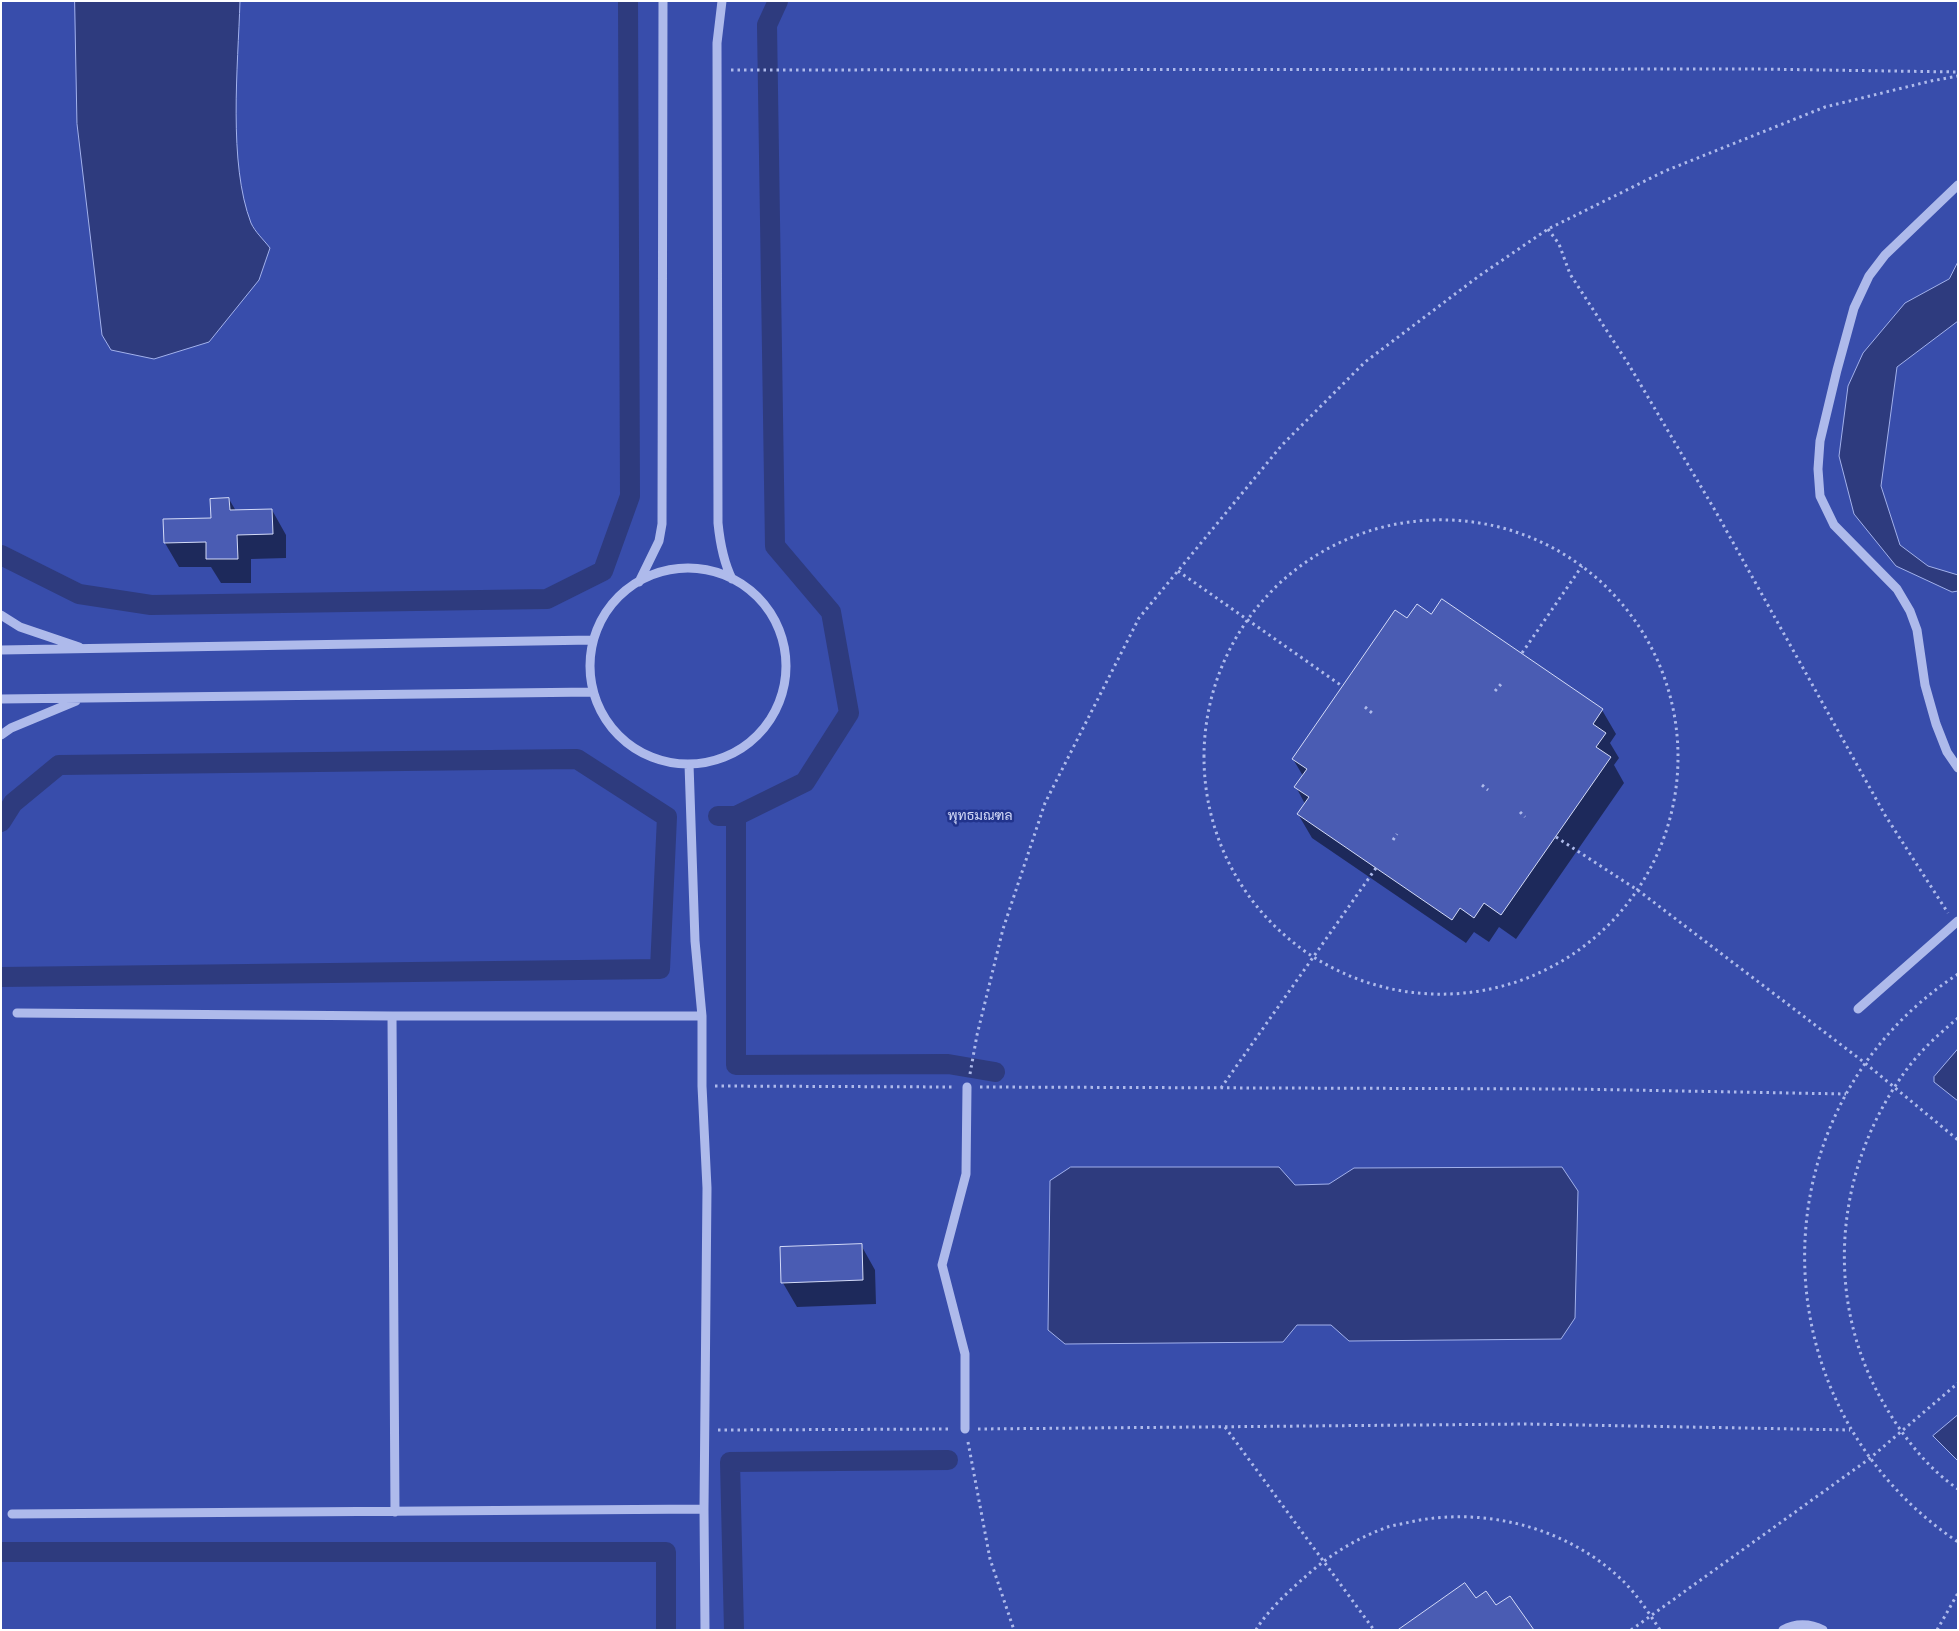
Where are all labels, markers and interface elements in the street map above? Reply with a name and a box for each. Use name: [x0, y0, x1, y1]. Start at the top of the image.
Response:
park label: พุทธมณฑล: [947, 808, 1013, 824]

